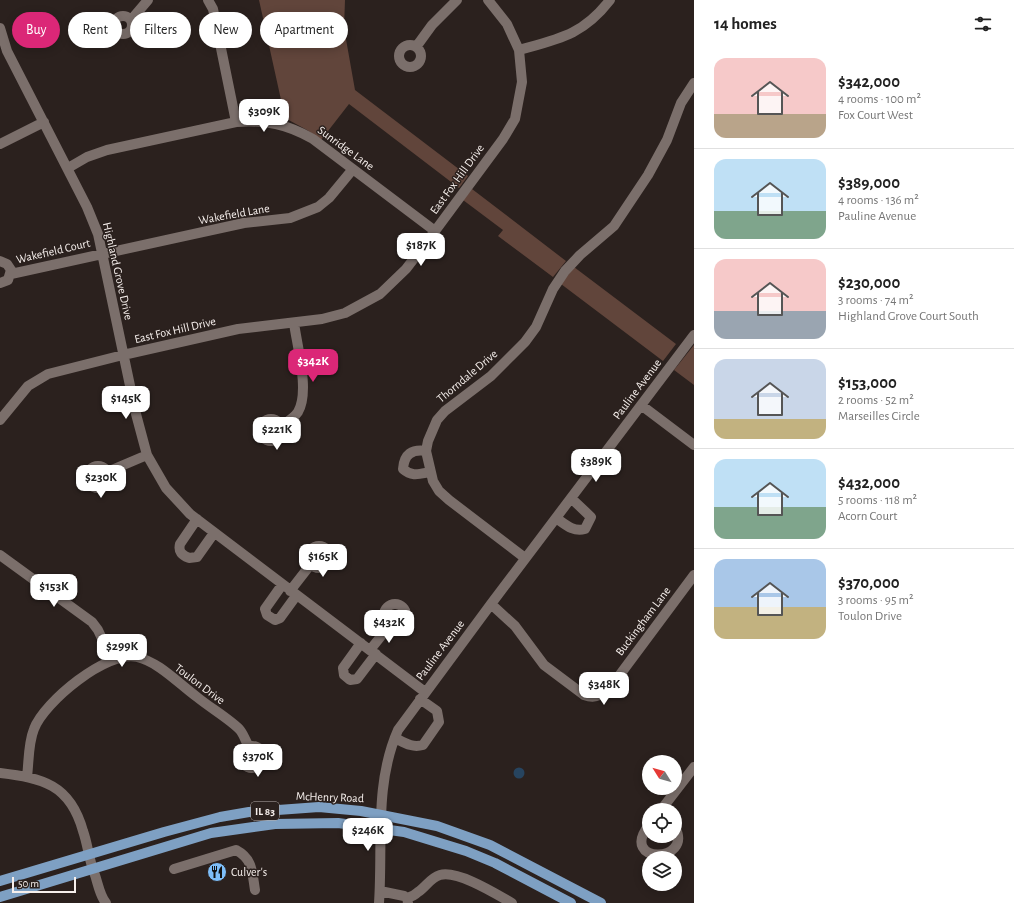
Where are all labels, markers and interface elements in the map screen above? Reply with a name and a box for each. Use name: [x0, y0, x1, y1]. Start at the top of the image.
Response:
chip: Buy: [12, 12, 60, 48]
chip: Rent: [68, 12, 122, 48]
chip: Filters: [130, 12, 191, 48]
chip: New: [199, 12, 252, 48]
chip: Apartment: [260, 12, 348, 48]
icon: filters: [972, 13, 994, 35]
text: 14 homes: [714, 15, 777, 32]
text: $342,000: [838, 73, 900, 90]
icon: home: [746, 74, 794, 122]
text: 4 rooms · 100 m²: [838, 93, 921, 106]
pin: $309K: [236, 99, 292, 133]
text: $309K: [248, 105, 280, 118]
text: Fox Court West: [838, 109, 913, 122]
street label: Sunridge Lane: [316, 124, 376, 172]
street label: East Fox Hill Drive: [428, 142, 486, 216]
text: $389,000: [838, 174, 900, 191]
icon: home: [746, 175, 794, 223]
text: 4 rooms · 136 m²: [838, 194, 919, 207]
street label: Wakefield Lane: [198, 202, 270, 226]
text: Pauline Avenue: [838, 210, 916, 223]
street label: Highland Grove Drive: [101, 221, 135, 321]
pin: $187K: [393, 233, 449, 267]
street label: Wakefield Court: [15, 237, 91, 265]
text: $187K: [406, 239, 436, 252]
text: $230,000: [838, 274, 900, 291]
icon: home: [746, 275, 794, 323]
text: 3 rooms · 74 m²: [838, 294, 914, 307]
text: Highland Grove Court South: [838, 310, 979, 323]
street label: East Fox Hill Drive: [133, 315, 217, 345]
street label: Thorndale Drive: [434, 347, 500, 405]
pin: $342K: [285, 349, 341, 383]
text: $342K: [297, 355, 329, 368]
street label: Pauline Avenue: [610, 357, 664, 421]
text: $153,000: [838, 374, 897, 391]
icon: home: [746, 375, 794, 423]
pin: $145K: [98, 386, 154, 420]
text: $145K: [111, 392, 141, 405]
text: 2 rooms · 52 m²: [838, 394, 914, 407]
text: Marseilles Circle: [838, 410, 920, 423]
pin: $221K: [249, 417, 305, 451]
text: $221K: [262, 423, 292, 436]
pin: $389K: [568, 449, 624, 483]
text: $389K: [580, 455, 612, 468]
pin: $230K: [73, 465, 129, 499]
text: $230K: [85, 471, 117, 484]
text: $432,000: [838, 474, 900, 491]
icon: home: [746, 475, 794, 523]
text: 5 rooms · 118 m²: [838, 494, 917, 507]
text: Acorn Court: [838, 510, 897, 523]
pin: $165K: [295, 544, 351, 578]
text: $165K: [308, 550, 338, 563]
pin: $153K: [26, 574, 82, 608]
text: $370,000: [838, 574, 900, 591]
icon: home: [746, 575, 794, 623]
text: $153K: [39, 580, 69, 593]
street label: Buckingham Lane: [613, 584, 673, 658]
text: 3 rooms · 95 m²: [838, 594, 913, 607]
pin: $432K: [361, 610, 417, 644]
text: Toulon Drive: [838, 610, 902, 623]
text: $432K: [373, 616, 405, 629]
street label: Pauline Avenue: [413, 618, 467, 682]
pin: $299K: [94, 634, 150, 668]
text: $299K: [106, 640, 138, 653]
street label: Toulon Drive: [173, 661, 227, 707]
pin: $348K: [576, 672, 632, 706]
text: $348K: [588, 678, 620, 691]
pin: $370K: [230, 744, 286, 778]
text: $370K: [242, 750, 274, 763]
north arrow: [642, 755, 682, 795]
map controls: [642, 755, 682, 891]
street label: McHenry Road: [296, 790, 364, 805]
road number: IL 83: [251, 802, 279, 820]
button: locate: [642, 803, 682, 843]
pin: $246K: [340, 818, 396, 852]
text: $246K: [352, 824, 384, 837]
button: layers: [642, 851, 682, 891]
restaurant icon: Culver's: [206, 861, 228, 883]
place label: Culver's: [231, 866, 267, 878]
scale bar: [12, 875, 76, 894]
text: 50 m: [18, 878, 39, 889]

